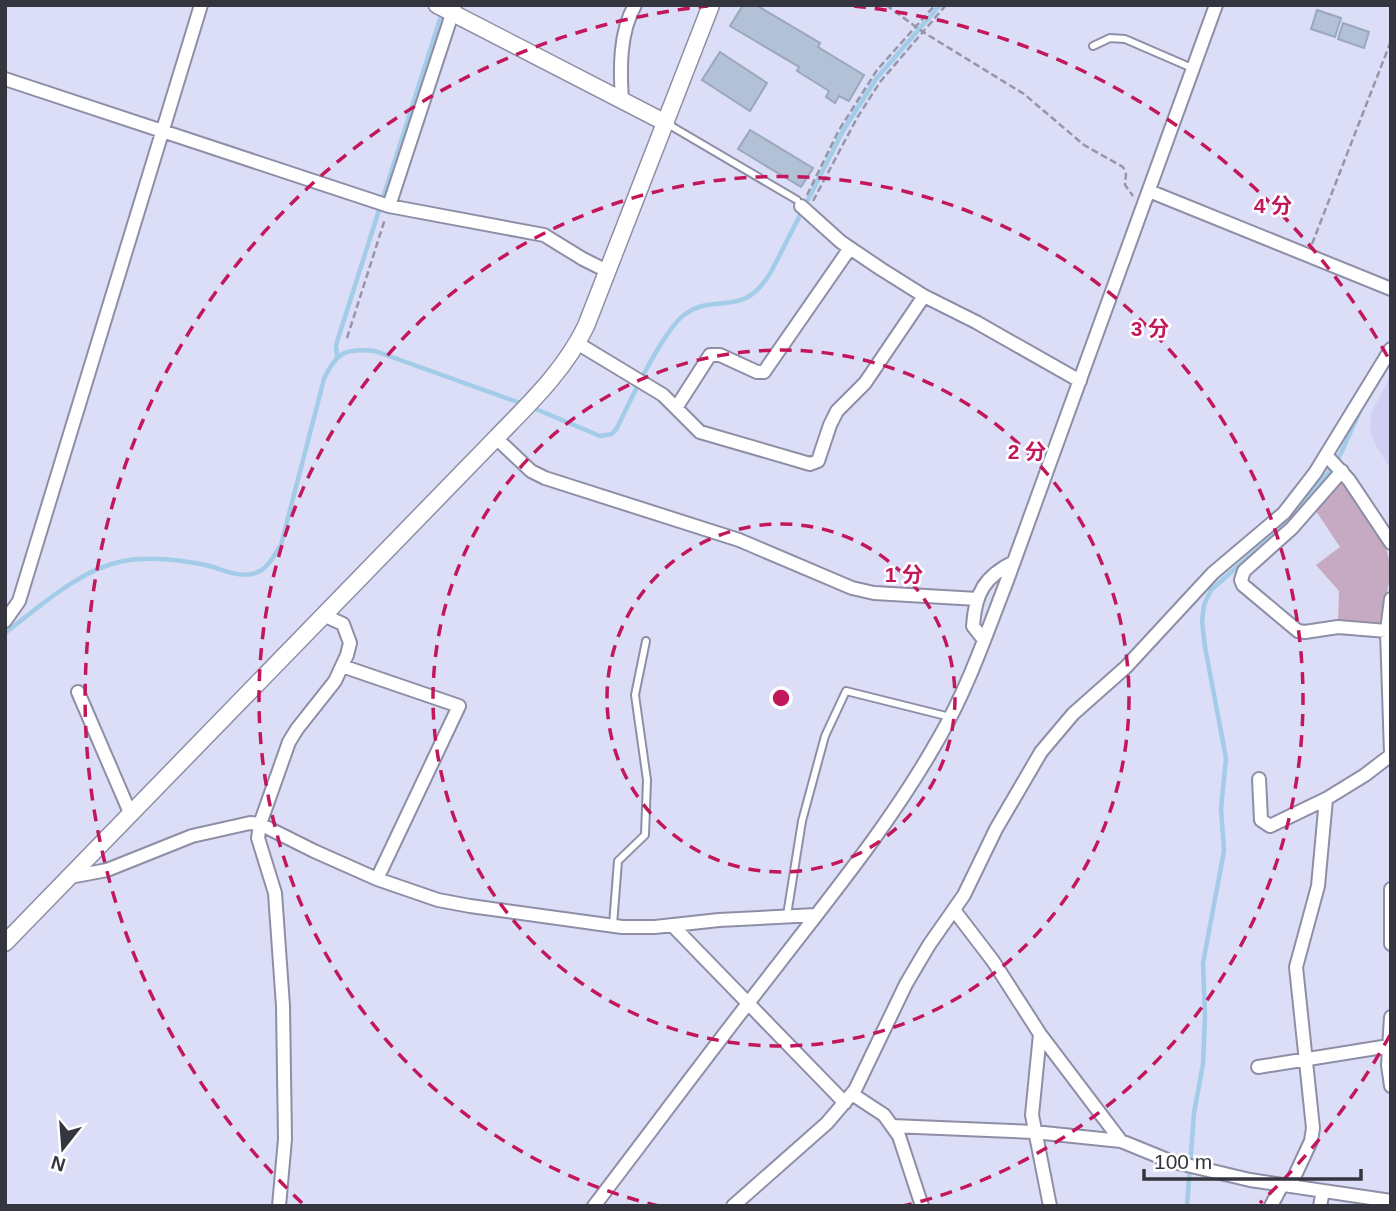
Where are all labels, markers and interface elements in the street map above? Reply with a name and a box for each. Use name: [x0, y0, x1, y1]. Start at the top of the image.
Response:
text: 4 分: [1254, 194, 1292, 217]
text: 3 分: [1131, 317, 1169, 340]
text: 2 分: [1008, 440, 1046, 463]
text: 1 分: [885, 563, 923, 586]
centre of rings: [769, 686, 793, 710]
north arrow: [28, 1113, 98, 1183]
scale bar: [1144, 1138, 1361, 1182]
text: 100 m: [1154, 1150, 1212, 1173]
text: N: [49, 1152, 68, 1176]

